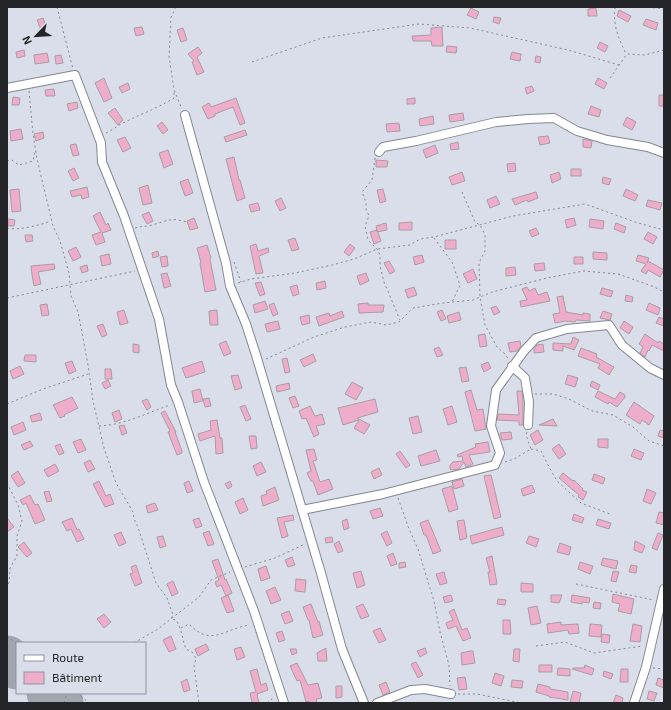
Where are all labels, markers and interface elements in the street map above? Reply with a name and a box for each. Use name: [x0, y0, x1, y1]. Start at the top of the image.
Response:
north arrow: [16, 16, 56, 56]
text: N: [19, 34, 34, 47]
legend: [16, 642, 146, 694]
text: Route: [52, 650, 84, 664]
text: Bâtiment: [52, 670, 103, 684]

